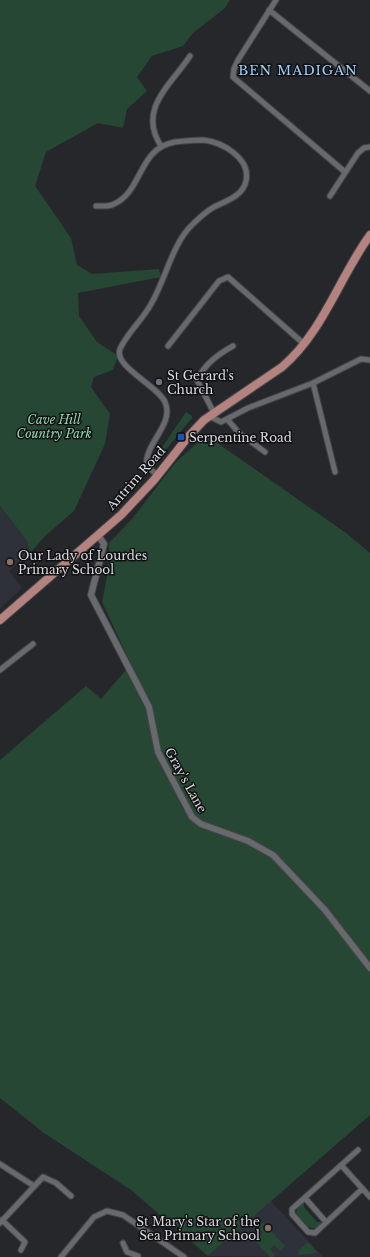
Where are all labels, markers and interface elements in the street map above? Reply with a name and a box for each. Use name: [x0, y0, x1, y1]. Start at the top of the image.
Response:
district label: BEN MADIGAN: [238, 62, 358, 79]
place label: St Gerard's Church: [167, 368, 234, 397]
marker: St Gerard's Church: [154, 377, 164, 387]
park label: Cave Hill Country Park: [16, 412, 92, 441]
place label: Serpentine Road: [189, 430, 292, 445]
marker: Serpentine Road: [176, 432, 186, 442]
street label: Antrim Road: [103, 443, 168, 514]
place label: Our Lady of Lourdes Primary School: [18, 548, 147, 577]
marker: Our Lady of Lourdes Primary School: [5, 557, 15, 567]
street label: Gray's Lane: [162, 745, 210, 815]
place label: St Mary's Star of the Sea Primary School: [136, 1214, 260, 1243]
marker: St Mary's Star of the Sea Primary School: [263, 1223, 273, 1233]

